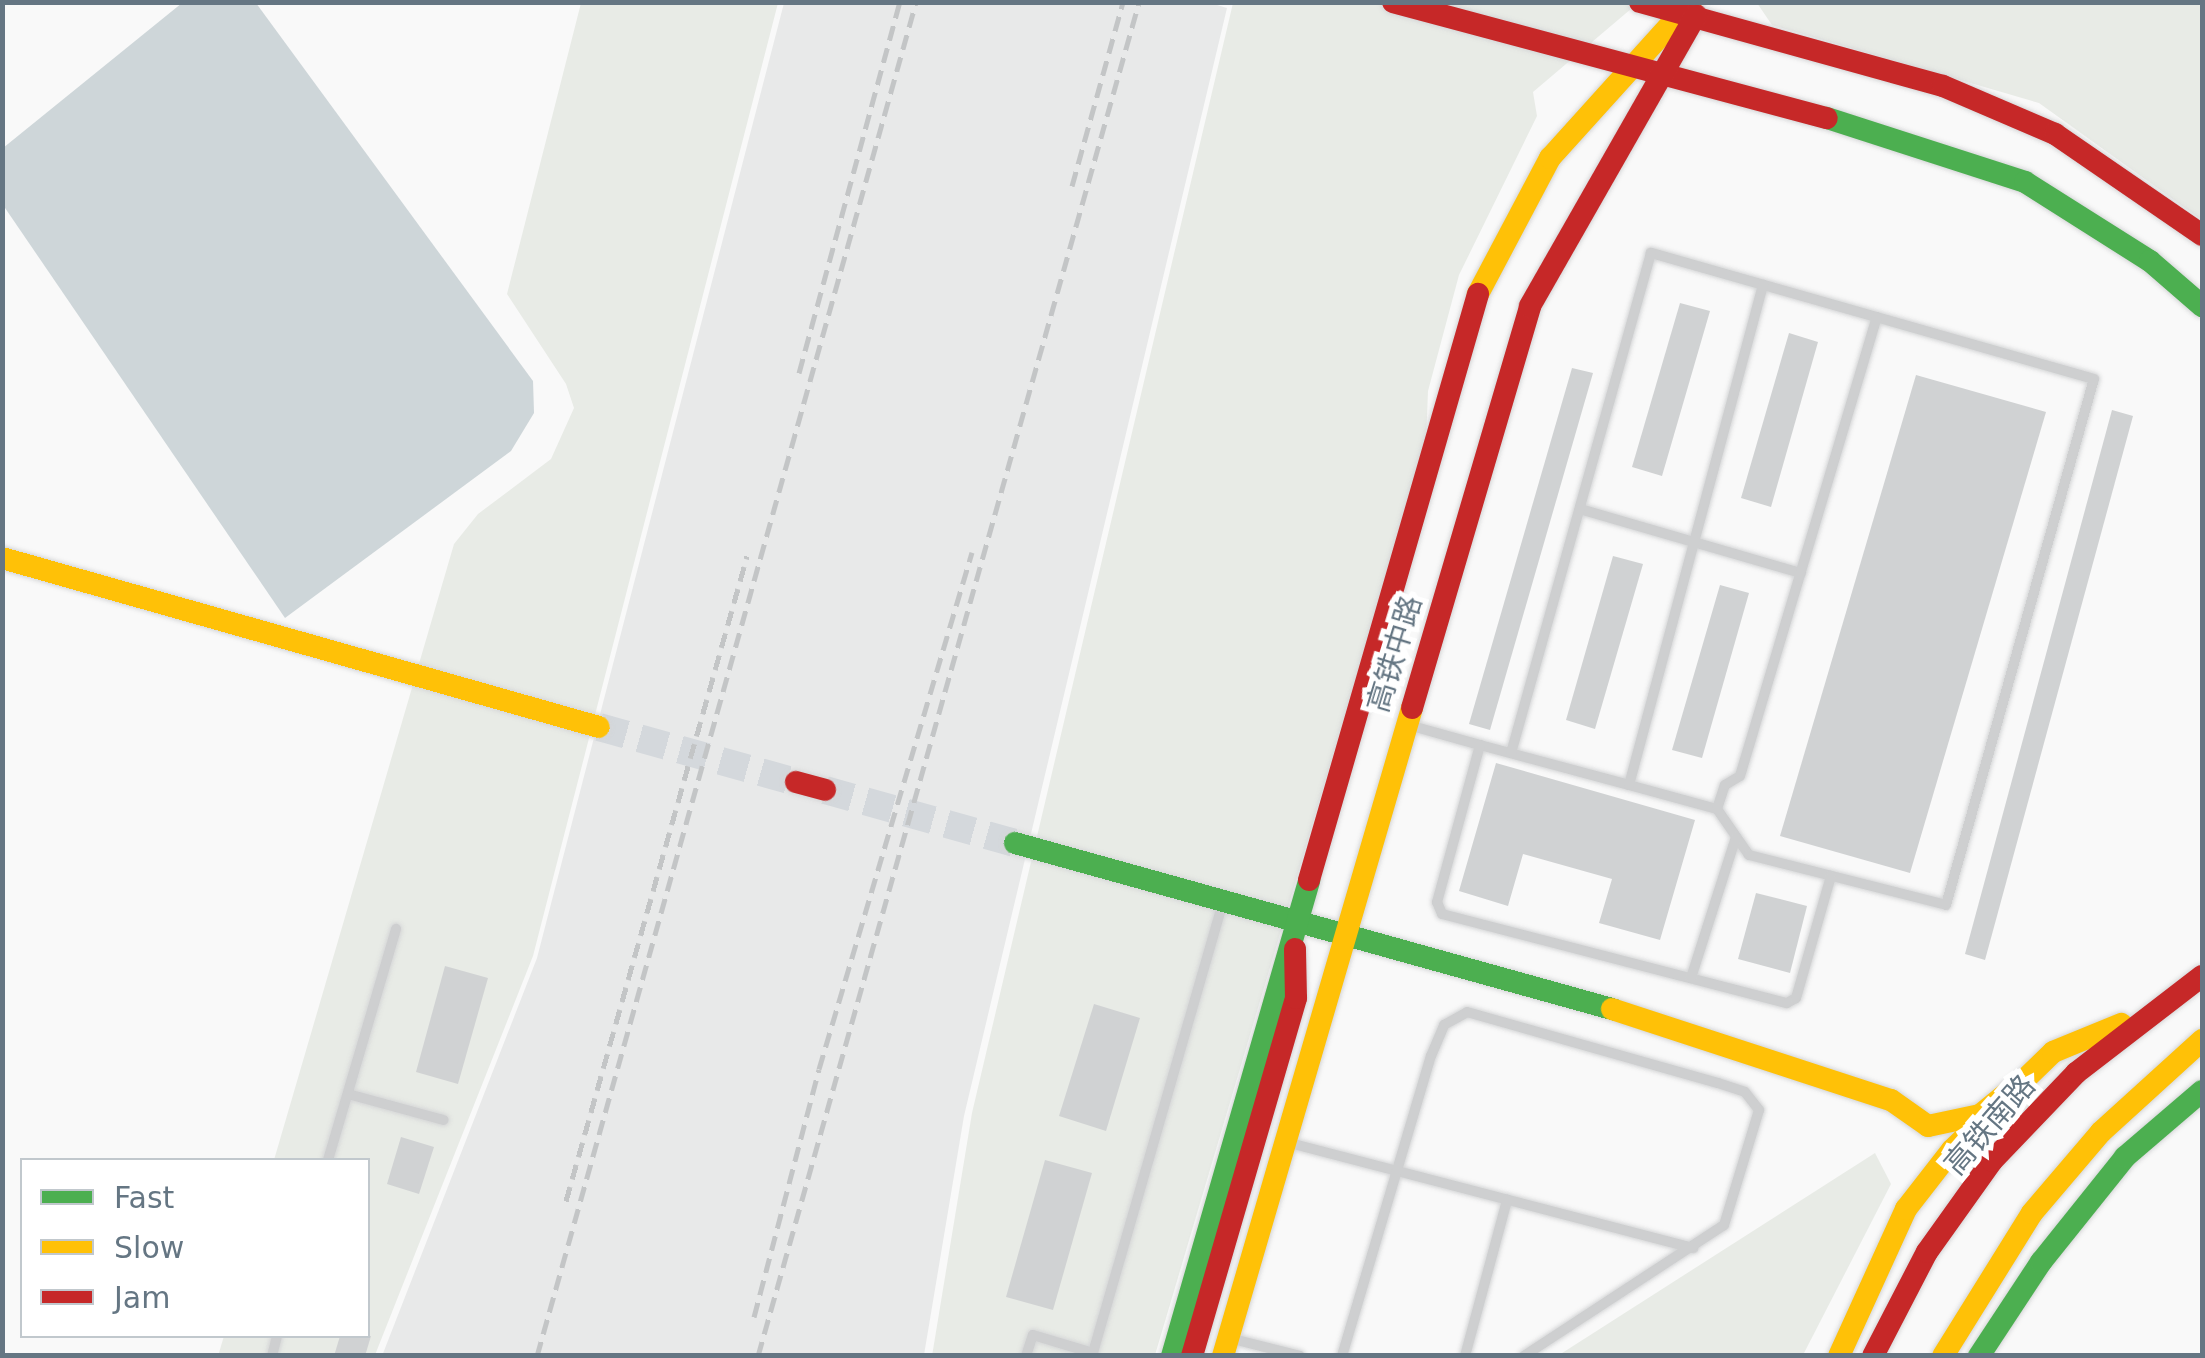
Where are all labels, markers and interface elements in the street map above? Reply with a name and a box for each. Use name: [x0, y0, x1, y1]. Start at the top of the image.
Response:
street label: 高铁中路: [1360, 591, 1430, 717]
street label: 高铁南路: [1937, 1068, 2043, 1182]
legend: [20, 1158, 370, 1338]
text: Fast: [114, 1180, 174, 1215]
text: Slow: [114, 1230, 184, 1265]
text: Jam: [114, 1280, 170, 1315]

